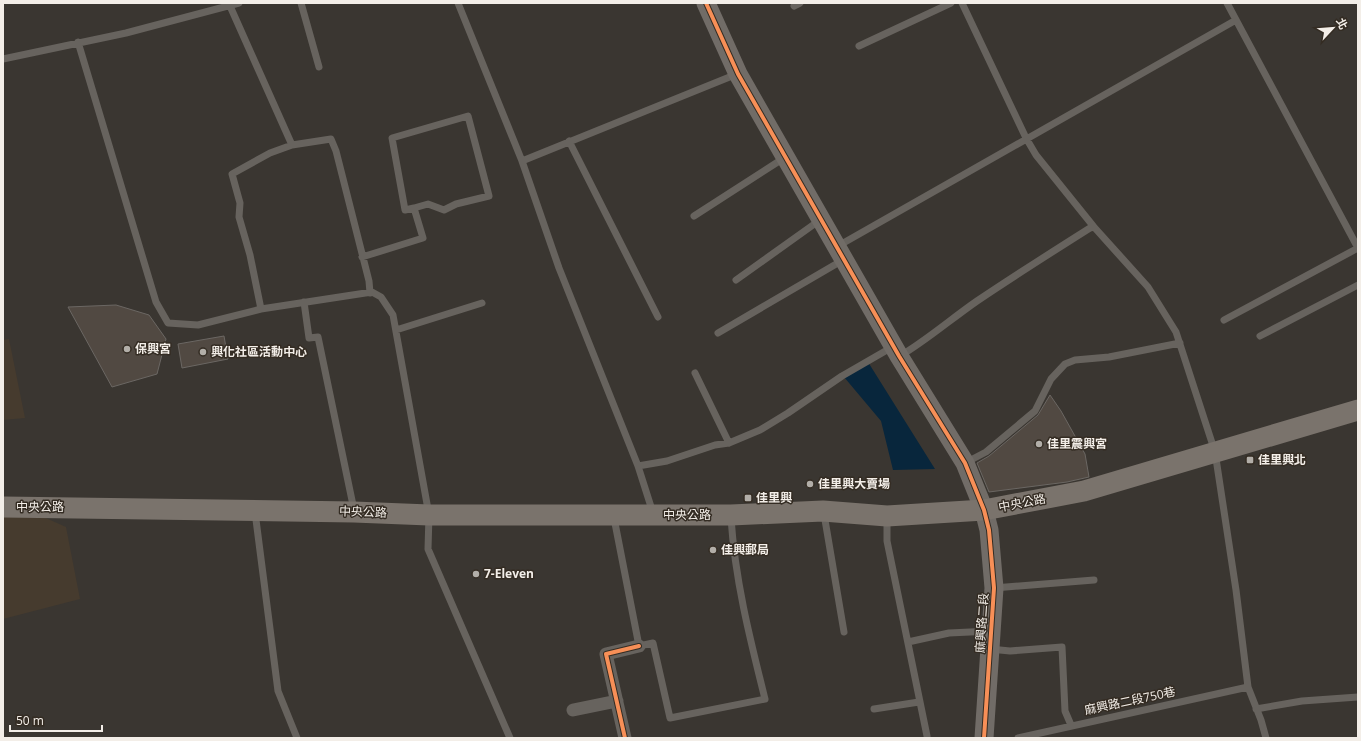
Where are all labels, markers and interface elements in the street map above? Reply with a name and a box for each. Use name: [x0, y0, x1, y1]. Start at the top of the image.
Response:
north arrow: [1313, 8, 1353, 48]
text: 北: [1333, 15, 1352, 32]
place label: 保興宮: [135, 340, 171, 357]
place label: 興化社區活動中心: [211, 343, 307, 360]
marker: 保興宮: [122, 344, 132, 354]
marker: 興化社區活動中心: [198, 347, 208, 357]
place label: 佳里震興宮: [1047, 435, 1107, 452]
marker: 佳里震興宮: [1034, 439, 1044, 449]
place label: 佳里興北: [1258, 451, 1306, 468]
marker: 佳里興北: [1245, 455, 1255, 465]
place label: 佳里興大賣場: [818, 475, 890, 492]
marker: 佳里興大賣場: [805, 479, 815, 489]
place label: 佳里興: [756, 489, 792, 506]
street label: 中央公路: [997, 490, 1047, 515]
marker: 佳里興: [743, 493, 753, 503]
street label: 中央公路: [16, 498, 64, 515]
street label: 中央公路: [339, 502, 387, 521]
street label: 中央公路: [663, 506, 711, 523]
place label: 佳興郵局: [721, 541, 769, 558]
marker: 佳興郵局: [708, 545, 718, 555]
place label: 7-Eleven: [484, 565, 534, 582]
marker: 7-Eleven: [471, 569, 481, 579]
street label: 麻興路二段: [971, 592, 992, 653]
street label: 麻興路二段750巷: [1083, 683, 1177, 718]
scale bar: [10, 707, 102, 733]
text: 50 m: [16, 712, 44, 729]

